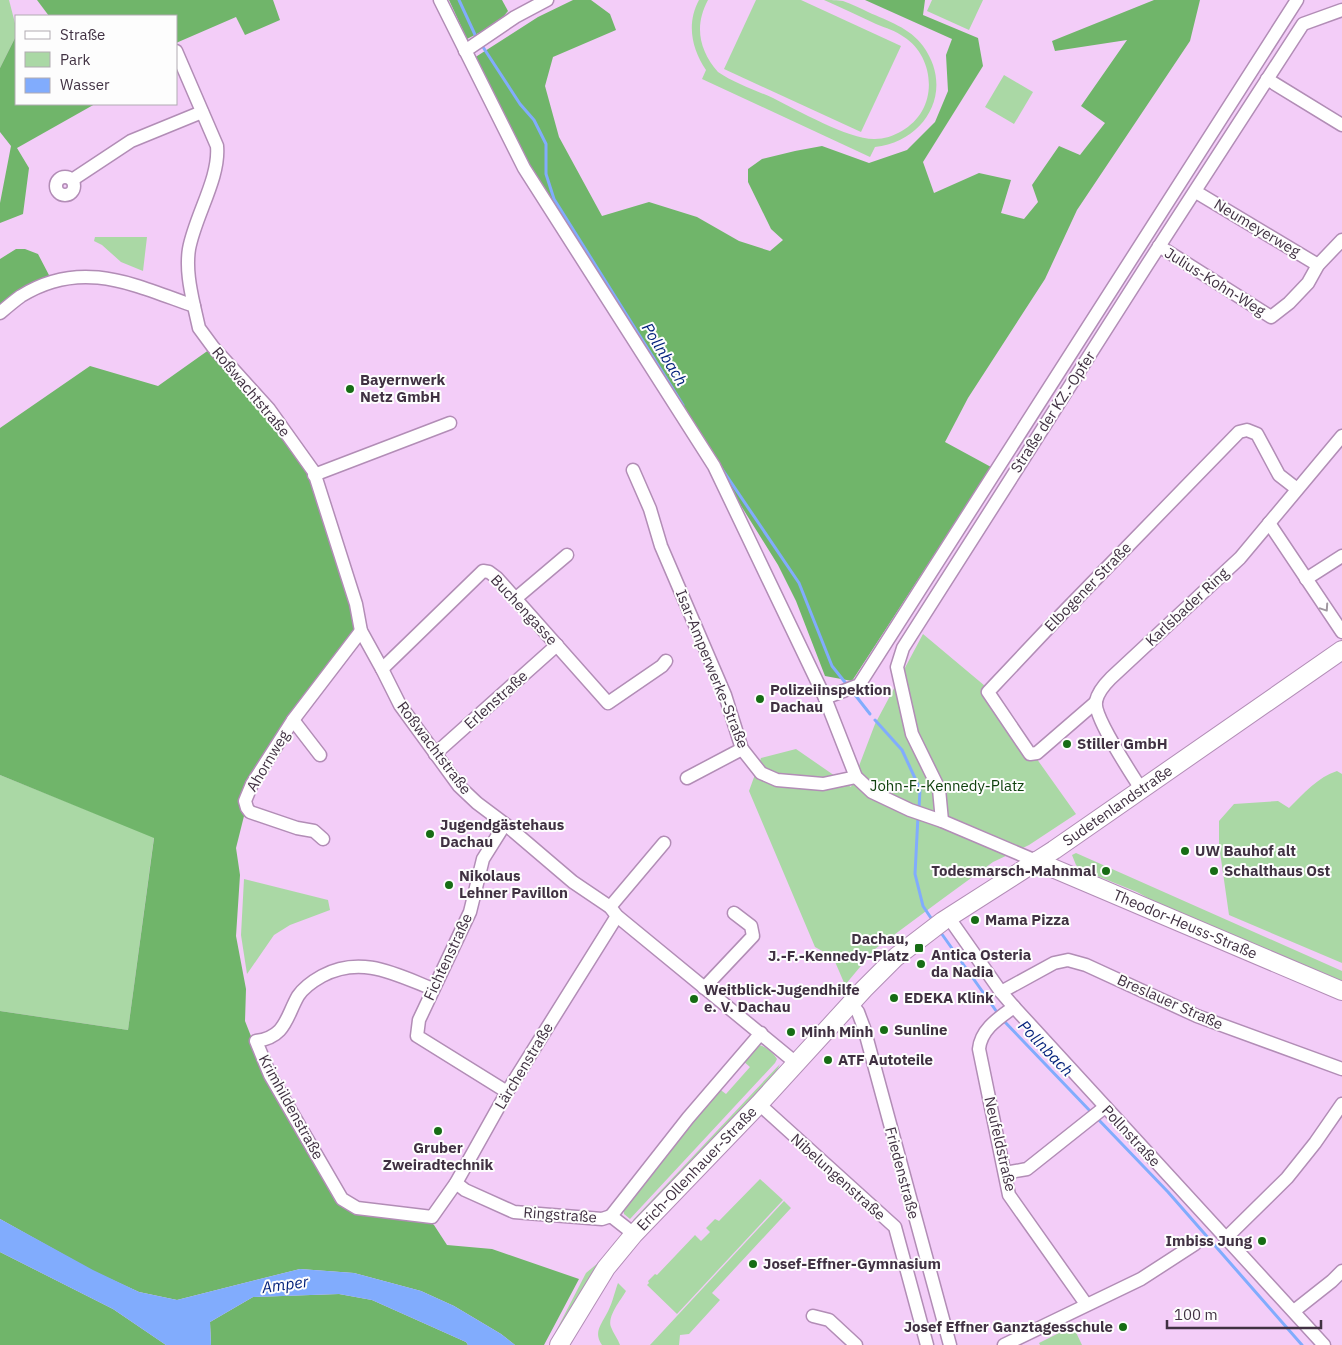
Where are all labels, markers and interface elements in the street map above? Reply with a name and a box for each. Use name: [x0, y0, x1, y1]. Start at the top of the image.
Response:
legend: [15, 15, 178, 105]
text: Straße: [60, 25, 105, 44]
text: Park: [60, 50, 90, 69]
text: Wasser: [60, 75, 110, 94]
street label: Neumeyerweg: [1211, 194, 1304, 261]
street label: Julius-Kohn-Weg: [1161, 243, 1269, 320]
water label: Pollnbach: [638, 319, 692, 389]
street label: Roßwachtstraße: [208, 343, 295, 441]
street label: Straße der KZ.-Opfer: [1006, 347, 1099, 476]
place label: Bayernwerk Netz GmbH: [360, 370, 446, 406]
marker: Bayernwerk Netz GmbH: [344, 383, 356, 395]
street label: Elbogener Straße: [1040, 538, 1135, 635]
street label: Karlsbader Ring: [1141, 563, 1232, 650]
street label: Buchengasse: [487, 570, 562, 649]
street label: Isar-Amperwerke-Straße: [672, 587, 753, 751]
one-way arrow: [1319, 602, 1328, 611]
street label: Erlenstraße: [460, 666, 531, 733]
place label: Polizeiinspektion Dachau: [770, 680, 891, 716]
marker: Polizeiinspektion Dachau: [754, 693, 766, 705]
street label: Roßwachtstraße: [393, 697, 476, 798]
street label: Ahornweg: [242, 727, 293, 795]
place label: Stiller GmbH: [1077, 734, 1168, 753]
marker: Stiller GmbH: [1061, 738, 1073, 750]
street label: Sudetenlandstraße: [1059, 761, 1176, 850]
park label: John-F.-Kennedy-Platz: [870, 776, 1024, 795]
place label: Jugendgästehaus Dachau: [440, 815, 565, 851]
marker: Jugendgästehaus Dachau: [424, 828, 436, 840]
place label: UW Bauhof alt: [1195, 841, 1296, 860]
marker: UW Bauhof alt: [1179, 845, 1191, 857]
place label: Todesmarsch-Mahnmal: [931, 861, 1096, 880]
place label: Schalthaus Ost: [1224, 861, 1330, 880]
marker: Todesmarsch-Mahnmal: [1100, 865, 1112, 877]
marker: Schalthaus Ost: [1208, 865, 1220, 877]
place label: Nikolaus Lehner Pavillon: [459, 866, 568, 902]
marker: Nikolaus Lehner Pavillon: [443, 879, 455, 891]
street label: Theodor-Heuss-Straße: [1110, 885, 1260, 963]
street label: Fichtenstraße: [419, 910, 476, 1003]
place label: Mama Pizza: [985, 910, 1070, 929]
marker: Mama Pizza: [969, 914, 981, 926]
place label: Dachau, J.-F.-Kennedy-Platz: [768, 929, 909, 965]
marker: Dachau, J.-F.-Kennedy-Platz: [913, 942, 925, 954]
place label: Antica Osteria da Nadia: [931, 945, 1032, 981]
marker: Antica Osteria da Nadia: [915, 958, 927, 970]
street label: Breslauer Straße: [1114, 970, 1226, 1033]
place label: Weitblick-Jugendhilfe e. V. Dachau: [704, 980, 860, 1016]
place label: EDEKA Klink: [904, 988, 994, 1007]
marker: EDEKA Klink: [888, 992, 900, 1004]
marker: Weitblick-Jugendhilfe e. V. Dachau: [688, 993, 700, 1005]
water label: Pollnbach: [1014, 1016, 1078, 1080]
street label: Lärchenstraße: [490, 1019, 557, 1112]
place label: Sunline: [894, 1020, 947, 1039]
place label: Minh Minh: [801, 1022, 873, 1041]
marker: Sunline: [878, 1024, 890, 1036]
marker: Minh Minh: [785, 1026, 797, 1038]
place label: ATF Autoteile: [838, 1050, 933, 1069]
street label: Krimhildenstraße: [255, 1051, 328, 1163]
marker: ATF Autoteile: [822, 1054, 834, 1066]
street label: Neufeldstraße: [980, 1095, 1021, 1193]
street label: Pollnstraße: [1098, 1101, 1165, 1171]
street label: Erich-Ollenhauer-Straße: [632, 1102, 761, 1234]
marker: Gruber Zweiradtechnik: [432, 1125, 444, 1137]
street label: Friedenstraße: [881, 1125, 924, 1221]
street label: Nibelungenstraße: [787, 1129, 890, 1224]
place label: Gruber Zweiradtechnik: [383, 1138, 494, 1174]
street label: Ringstraße: [523, 1202, 597, 1227]
place label: Imbiss Jung: [1166, 1231, 1253, 1250]
marker: Imbiss Jung: [1256, 1235, 1268, 1247]
place label: Josef-Effner-Gymnasium: [763, 1254, 941, 1273]
marker: Josef-Effner-Gymnasium: [747, 1258, 759, 1270]
water label: Amper: [259, 1271, 311, 1297]
scale bar: [1167, 1298, 1321, 1330]
text: 100 m: [1174, 1305, 1218, 1324]
place label: Josef Effner Ganztagesschule: [904, 1317, 1113, 1336]
marker: Josef Effner Ganztagesschule: [1117, 1321, 1129, 1333]

